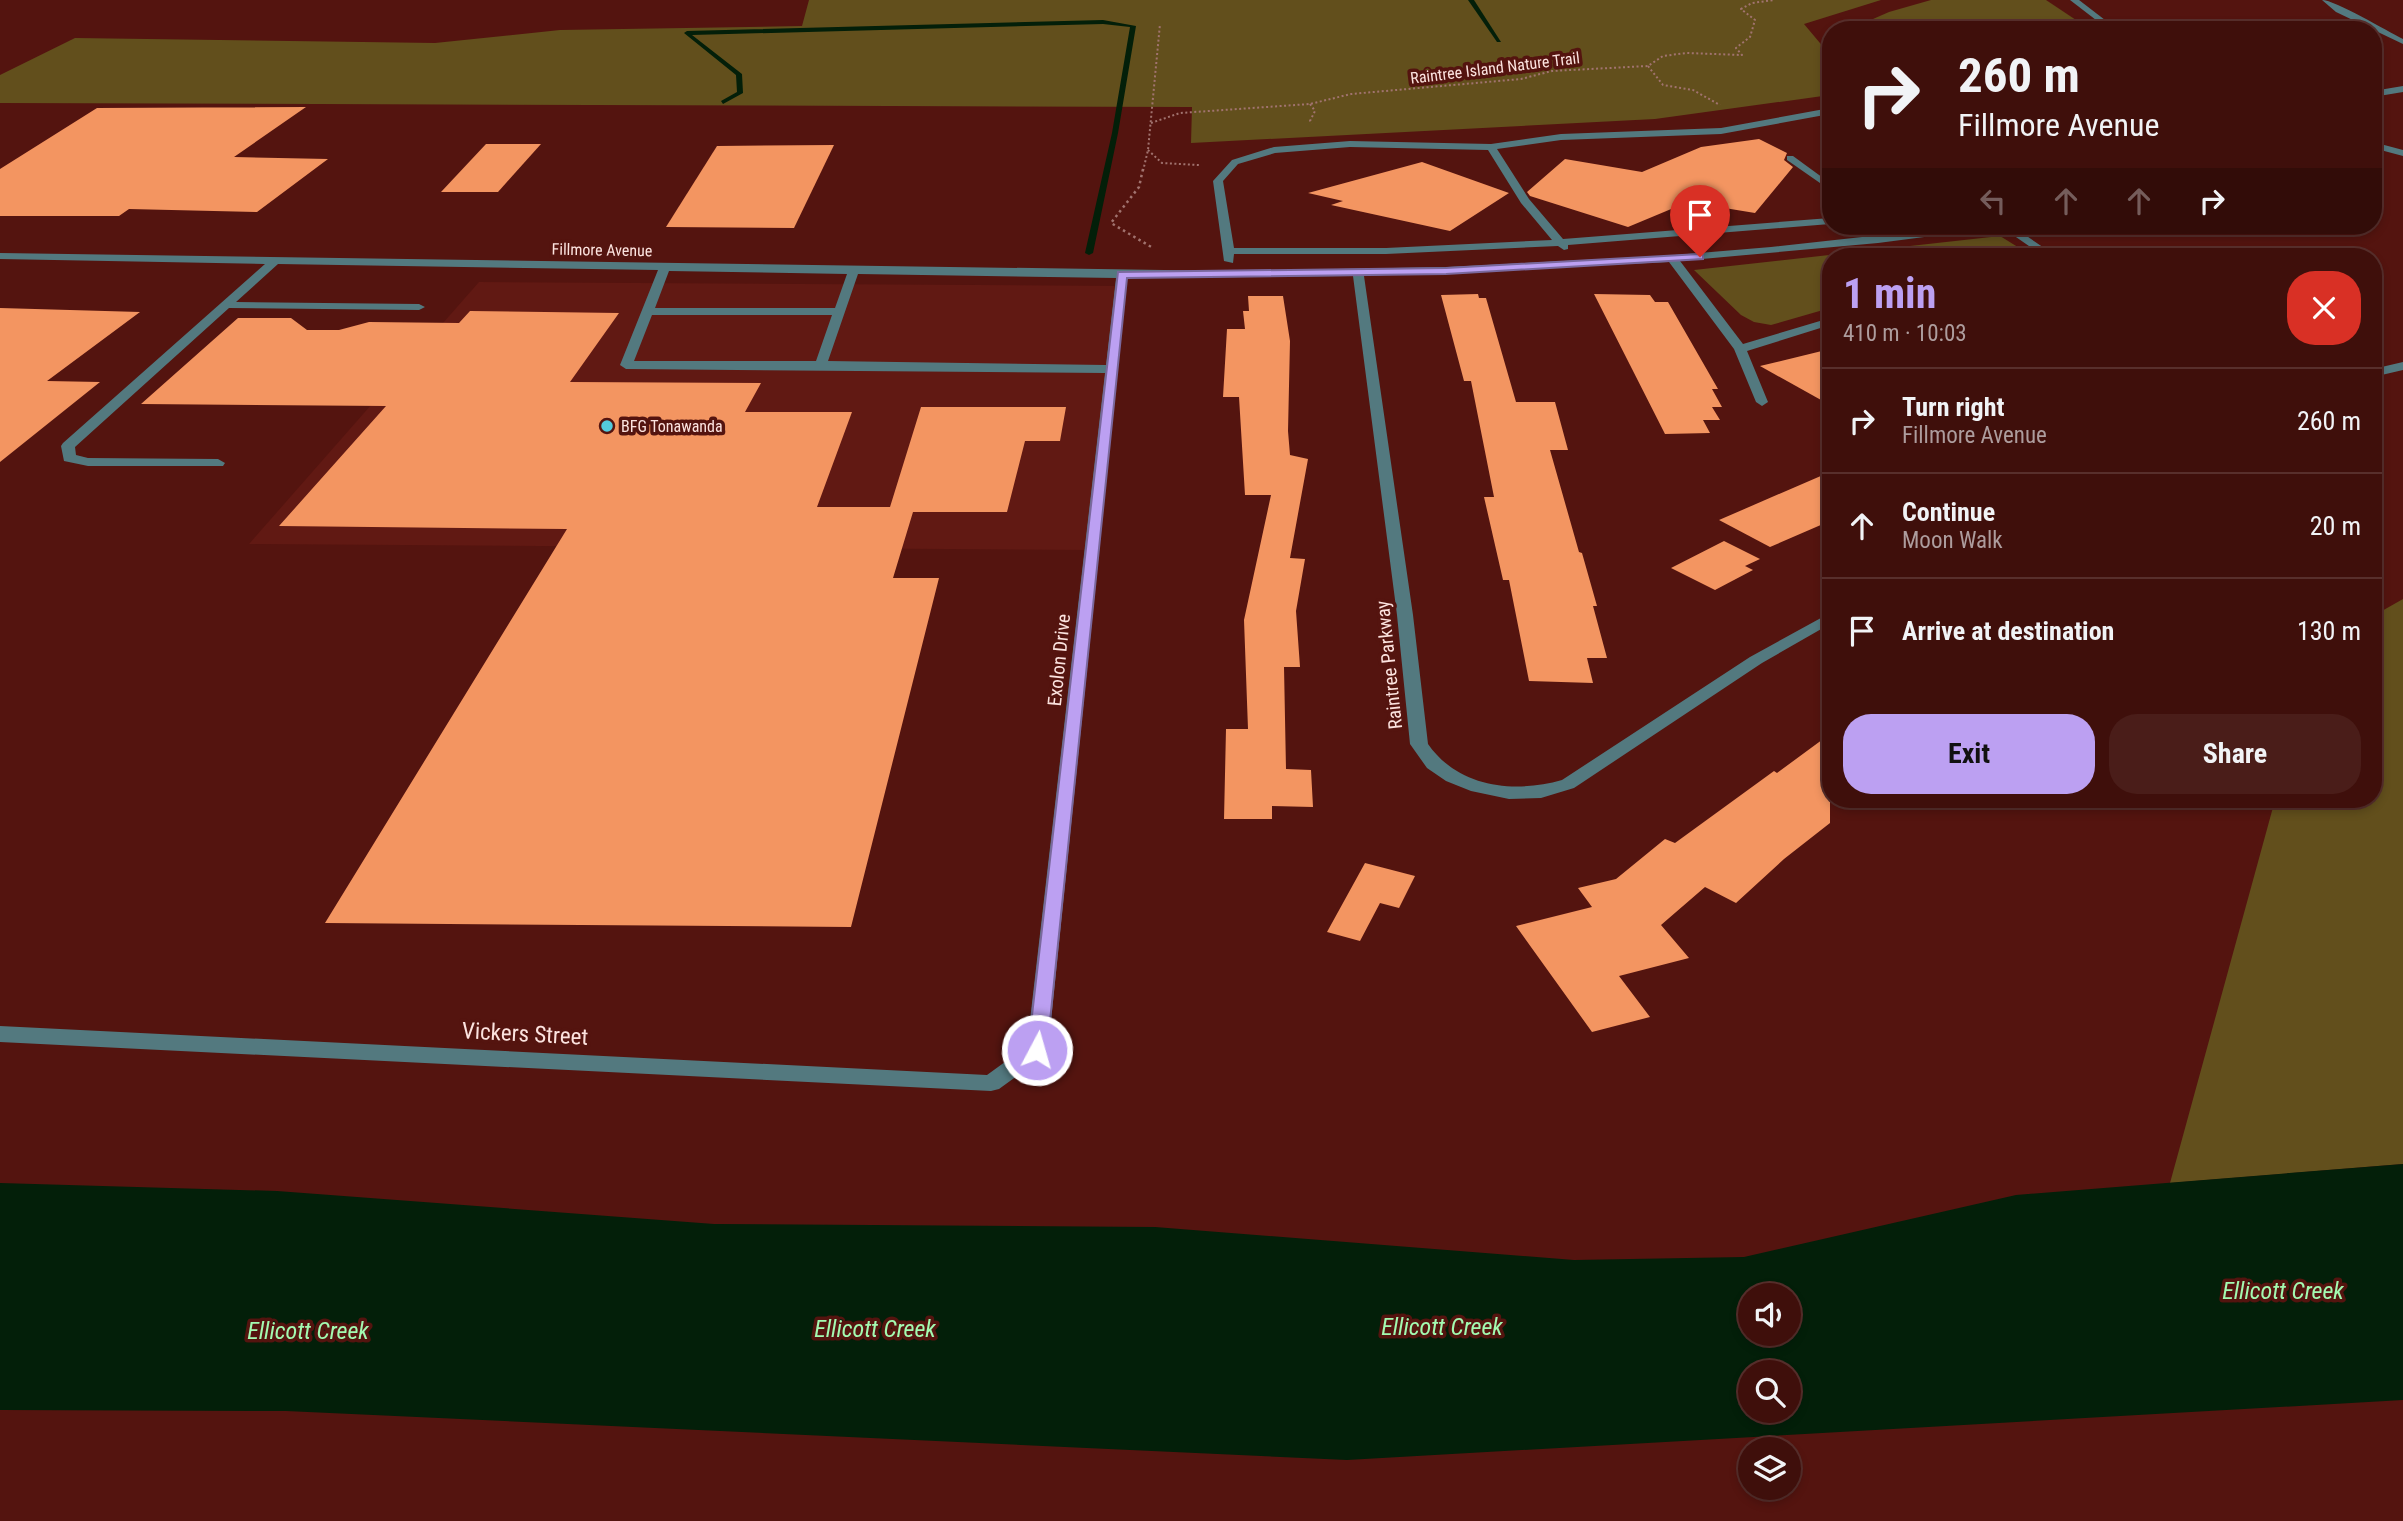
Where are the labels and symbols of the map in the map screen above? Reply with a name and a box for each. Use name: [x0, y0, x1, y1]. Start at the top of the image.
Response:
street label: Raintree Island Nature Trail: [1409, 48, 1581, 88]
pin: [1670, 185, 1730, 257]
street label: Fillmore Avenue: [551, 240, 653, 260]
place label: BFG Tonawanda: [621, 417, 723, 436]
marker: BFG Tonawanda: [599, 418, 615, 434]
street label: Raintree Parkway: [1371, 599, 1407, 730]
street label: Exolon Drive: [1043, 613, 1075, 707]
position arrow: [1000, 1013, 1074, 1087]
street label: Vickers Street: [461, 1017, 589, 1051]
water label: Ellicott Creek: [2222, 1277, 2344, 1305]
water label: Ellicott Creek: [1381, 1313, 1503, 1341]
water label: Ellicott Creek: [814, 1315, 936, 1343]
water label: Ellicott Creek: [247, 1317, 369, 1345]

